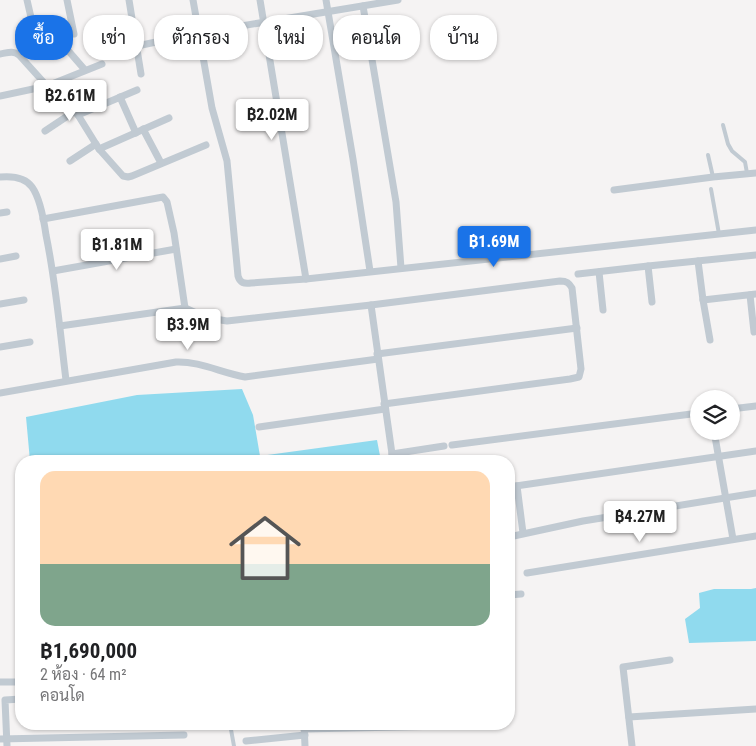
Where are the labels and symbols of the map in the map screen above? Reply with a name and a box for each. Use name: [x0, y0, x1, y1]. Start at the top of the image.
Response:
pin: ฿2.61M: [29, 80, 111, 122]
pin: ฿2.02M: [231, 98, 313, 141]
pin: ฿1.69M: [453, 226, 535, 268]
pin: ฿1.81M: [76, 228, 158, 271]
pin: ฿3.9M: [153, 308, 223, 351]
pin: ฿4.27M: [599, 500, 681, 543]

